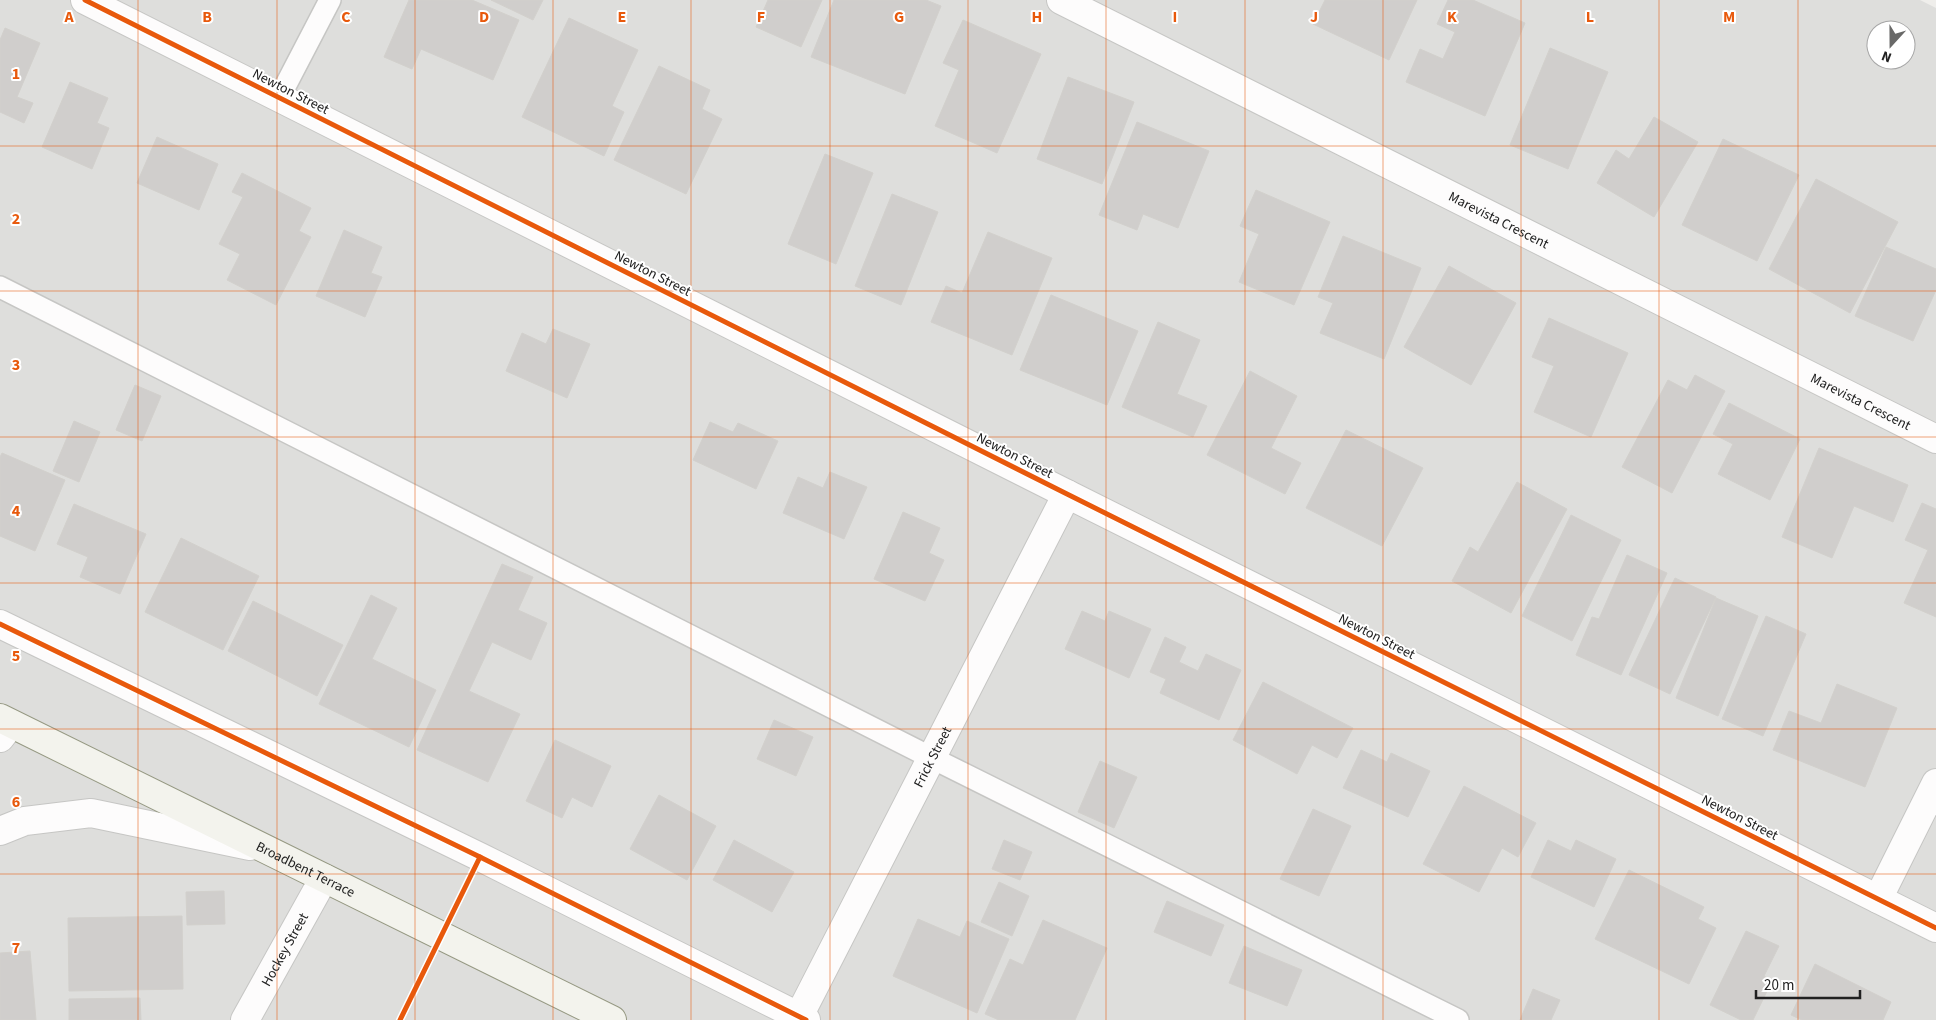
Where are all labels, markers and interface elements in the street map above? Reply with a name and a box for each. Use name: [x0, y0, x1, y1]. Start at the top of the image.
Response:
text: A: [63, 6, 74, 28]
text: B: [202, 6, 212, 28]
text: C: [341, 6, 351, 28]
text: D: [479, 6, 489, 28]
text: E: [618, 6, 626, 28]
text: F: [757, 6, 765, 28]
text: G: [894, 6, 904, 28]
text: H: [1032, 6, 1042, 28]
text: I: [1173, 6, 1177, 28]
text: J: [1310, 6, 1318, 28]
text: K: [1447, 6, 1457, 28]
text: L: [1586, 6, 1594, 28]
text: M: [1723, 6, 1735, 28]
north arrow: [1866, 20, 1916, 70]
text: N: [1879, 45, 1895, 67]
text: 1: [12, 63, 20, 85]
street label: Newton Street: [249, 64, 333, 120]
street label: Marevista Crescent: [1445, 187, 1552, 254]
text: 2: [12, 208, 20, 230]
street label: Newton Street: [611, 246, 695, 302]
text: 3: [12, 354, 20, 376]
street label: Marevista Crescent: [1807, 369, 1914, 436]
street label: Newton Street: [973, 428, 1057, 484]
text: 4: [12, 500, 21, 522]
street label: Newton Street: [1335, 609, 1419, 665]
text: 5: [12, 645, 20, 667]
street label: Frick Street: [909, 723, 957, 791]
street label: Newton Street: [1698, 790, 1782, 846]
text: 6: [12, 791, 20, 813]
street label: Broadbent Terrace: [252, 837, 358, 903]
street label: Hockey Street: [257, 909, 314, 990]
text: 7: [12, 937, 20, 959]
scale bar: [1756, 968, 1860, 1000]
text: 20 m: [1764, 975, 1794, 996]

